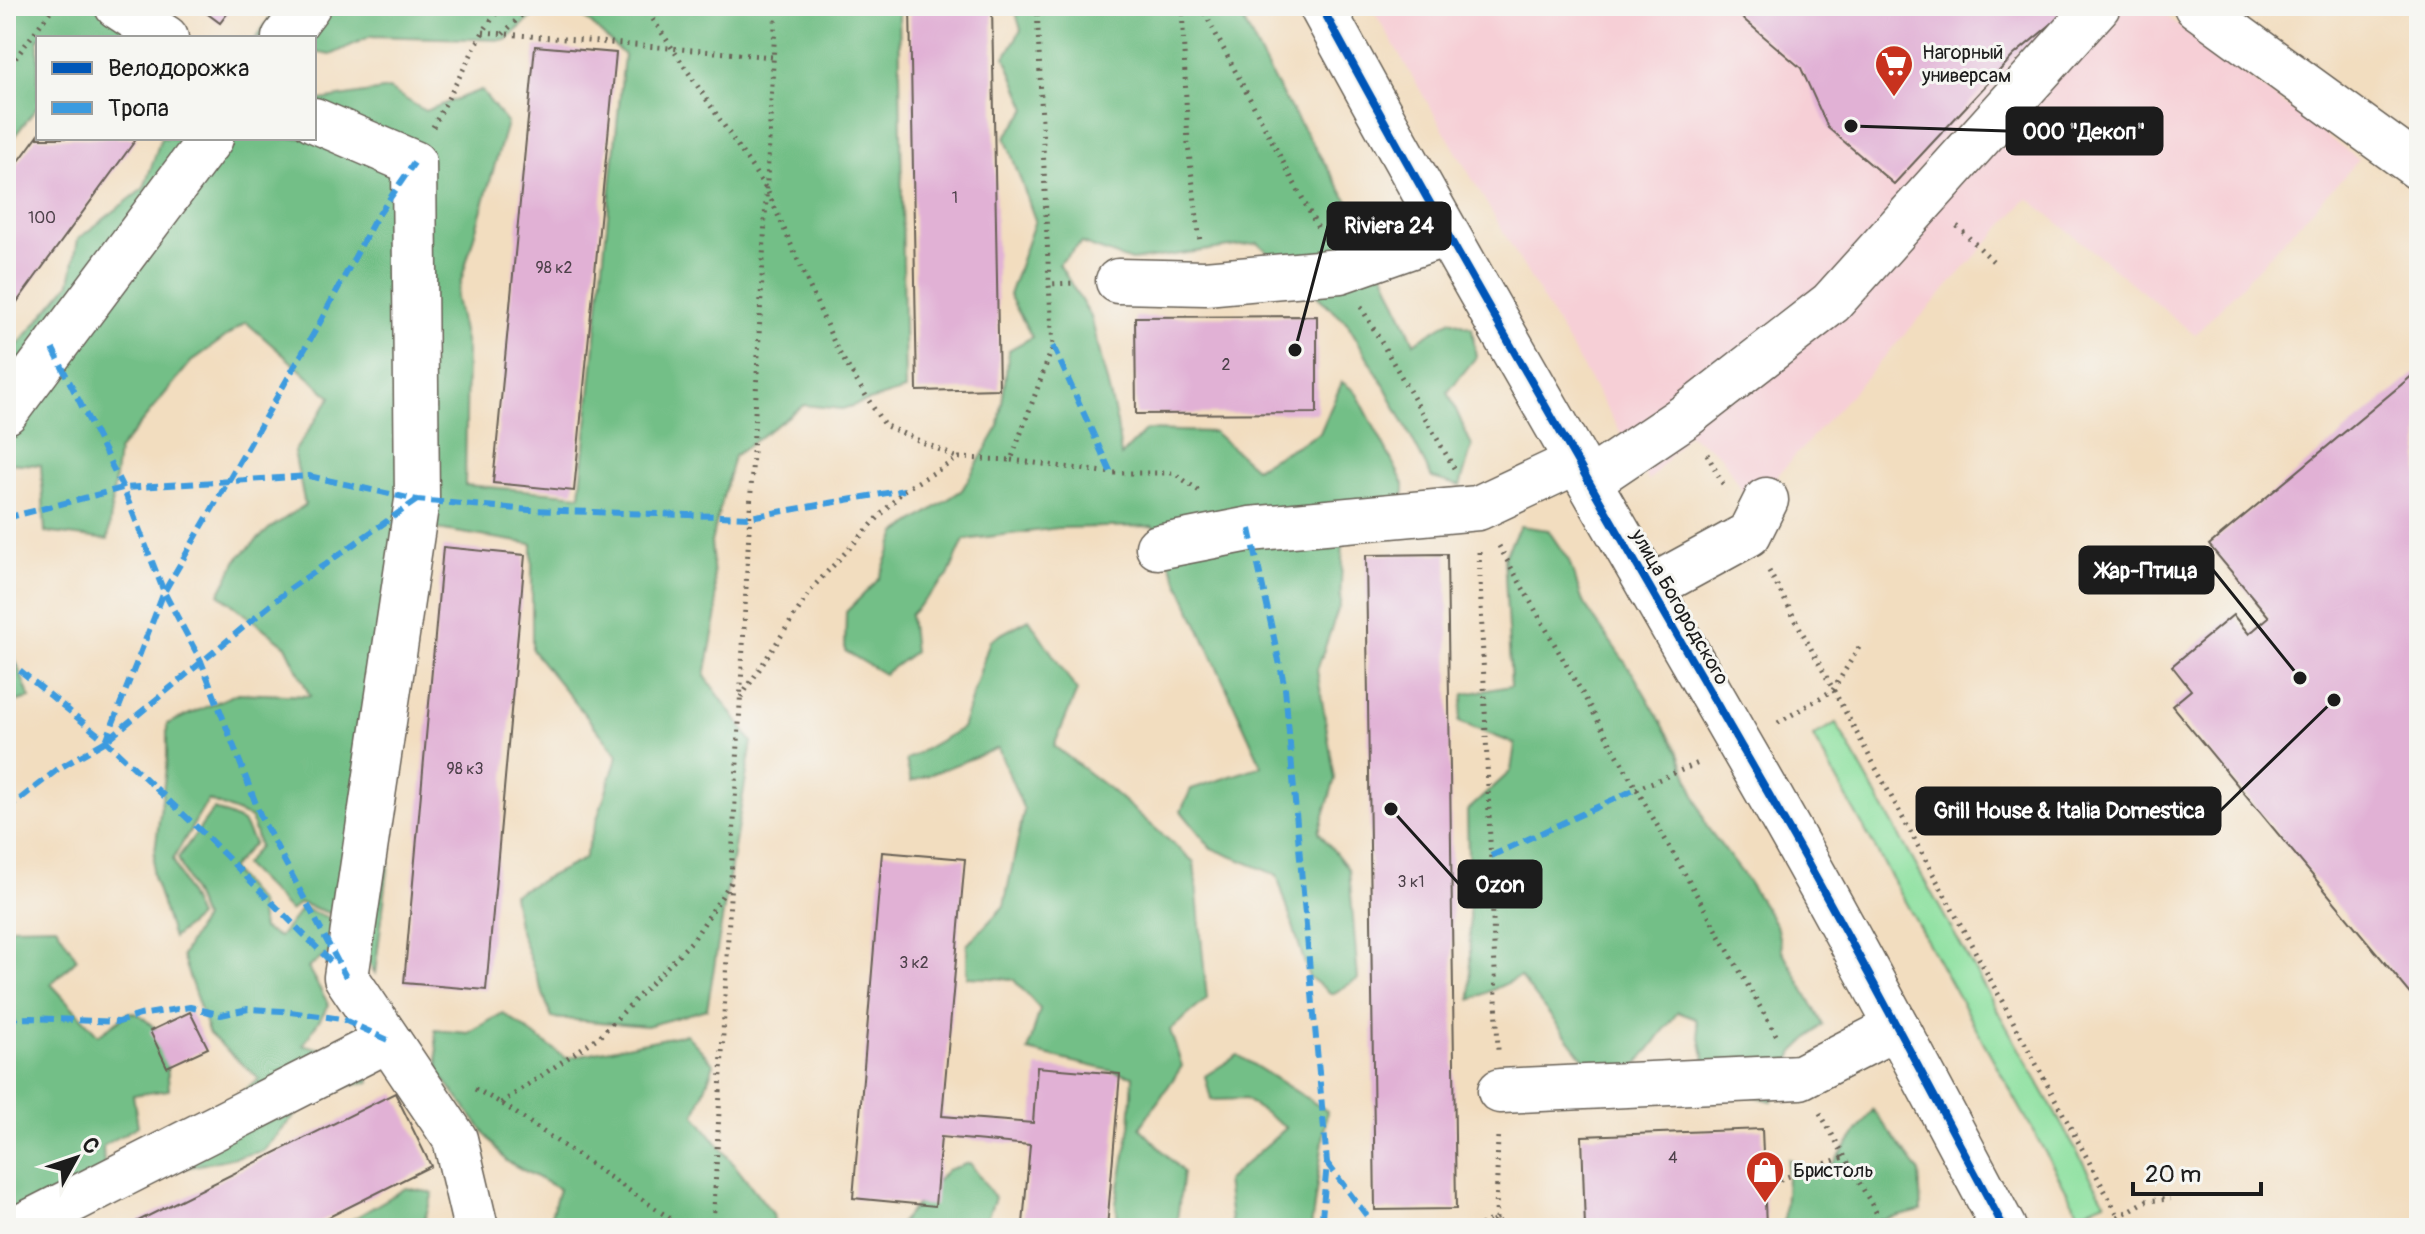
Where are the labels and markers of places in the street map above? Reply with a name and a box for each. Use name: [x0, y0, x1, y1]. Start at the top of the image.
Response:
place label: Нагорный универсам: [1921, 40, 2011, 88]
supermarket icon: Нагорный универсам: [1873, 43, 1915, 98]
callout: ООО "Декоп": [2007, 108, 2162, 154]
callout: Riviera 24: [1328, 203, 1450, 249]
callout: Жар-Птица: [2080, 547, 2213, 593]
callout: Grill House & Italia Domestica: [1917, 788, 2220, 834]
callout: Ozon: [1459, 861, 1541, 907]
shop icon: Бристоль: [1744, 1149, 1786, 1204]
place label: Бристоль: [1793, 1158, 1874, 1183]

